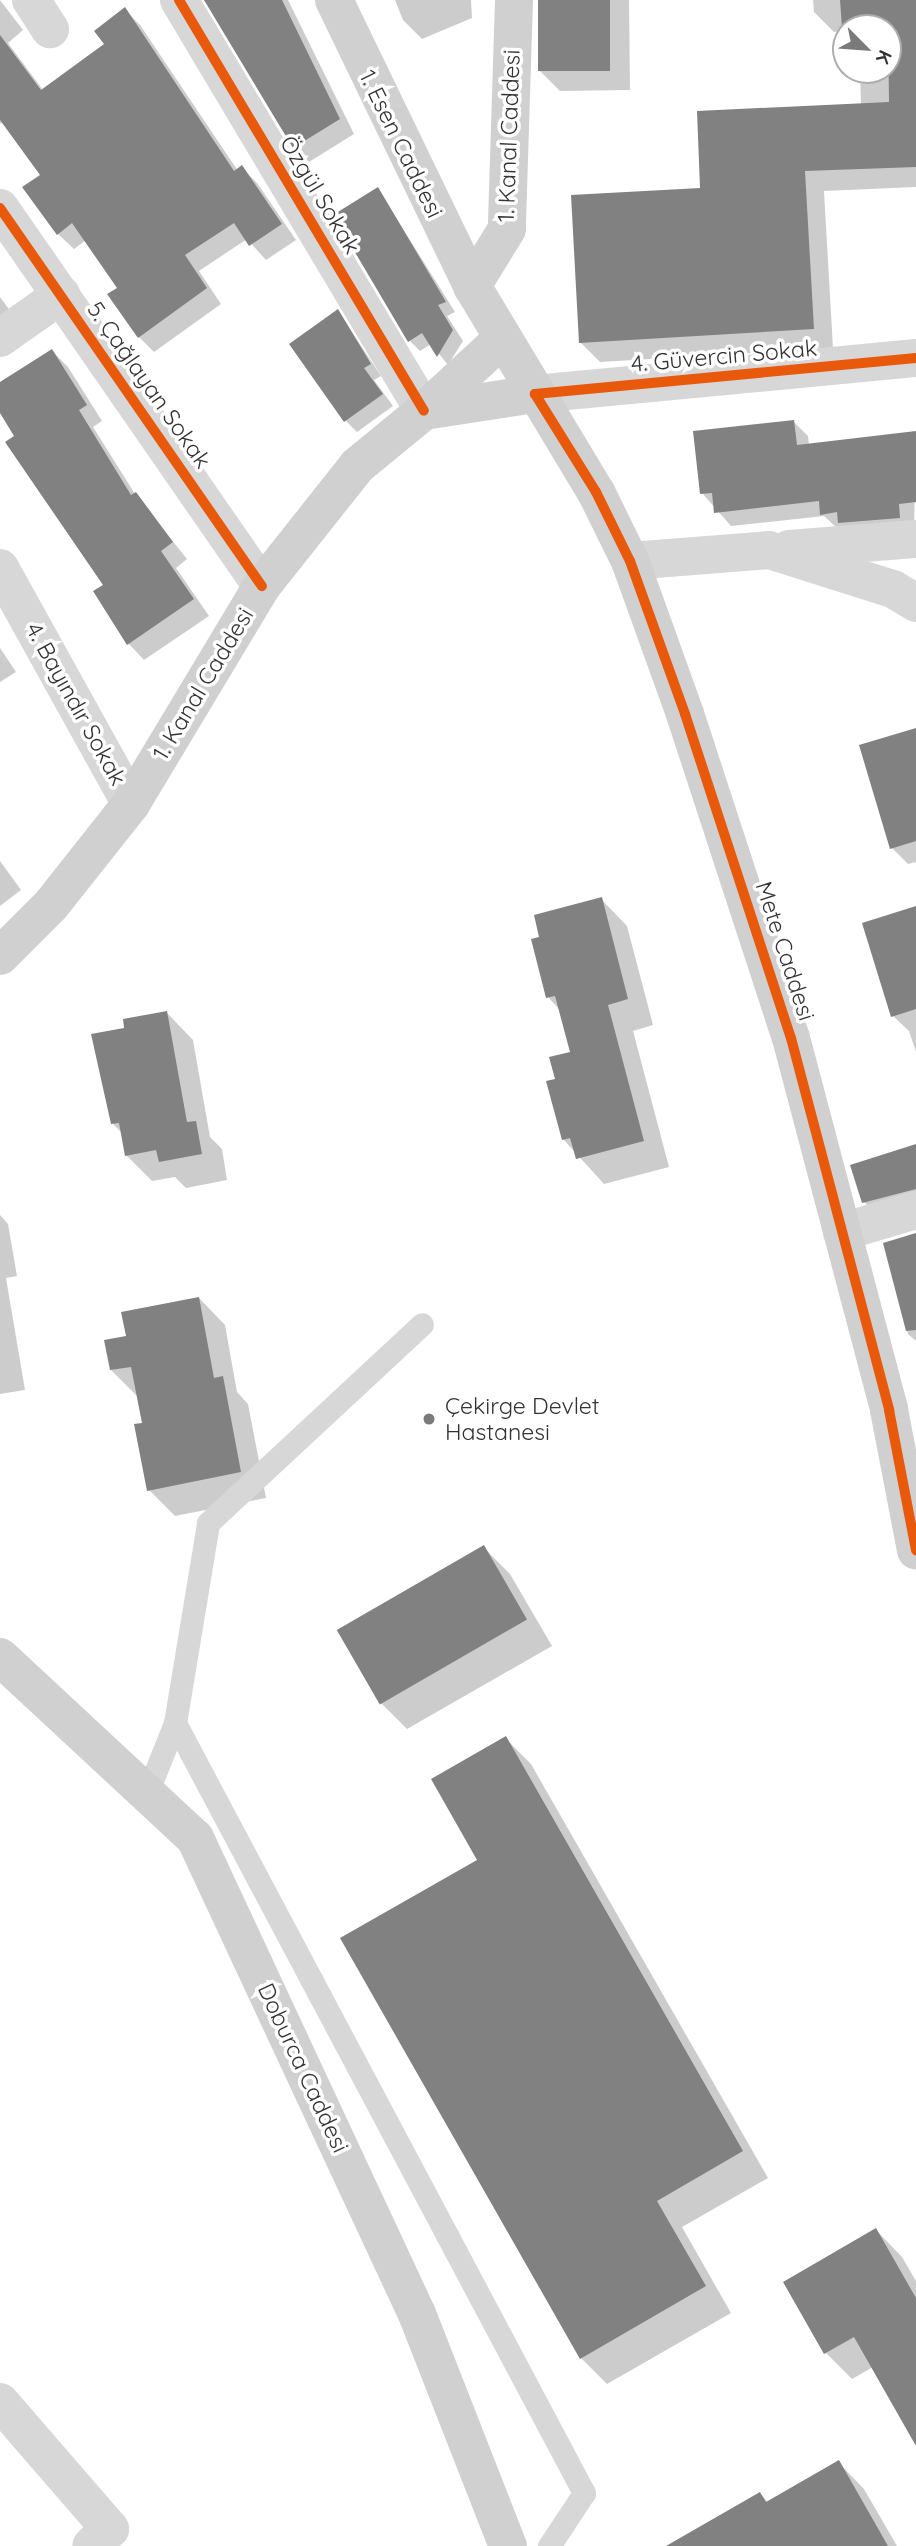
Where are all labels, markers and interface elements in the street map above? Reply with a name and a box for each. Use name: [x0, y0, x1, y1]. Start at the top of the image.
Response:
north arrow: [832, 14, 902, 84]
text: K: [871, 46, 898, 68]
street label: 1. Kanal Caddesi: [492, 49, 526, 223]
street label: 1. Esen Caddesi: [353, 66, 449, 222]
street label: Özgül Sokak: [274, 131, 366, 259]
street label: 5. Çağlayan Sokak: [81, 296, 217, 474]
street label: 4. Güvercin Sokak: [630, 334, 818, 378]
street label: 1. Kanal Caddesi: [147, 603, 259, 765]
street label: 4. Bayındır Sokak: [20, 618, 132, 790]
street label: Mete Caddesi: [750, 878, 820, 1024]
place label: Çekirge Devlet Hastanesi: [445, 1392, 600, 1446]
marker: Çekirge Devlet Hastanesi: [419, 1409, 439, 1429]
street label: Doburca Caddesi: [252, 1979, 354, 2157]

